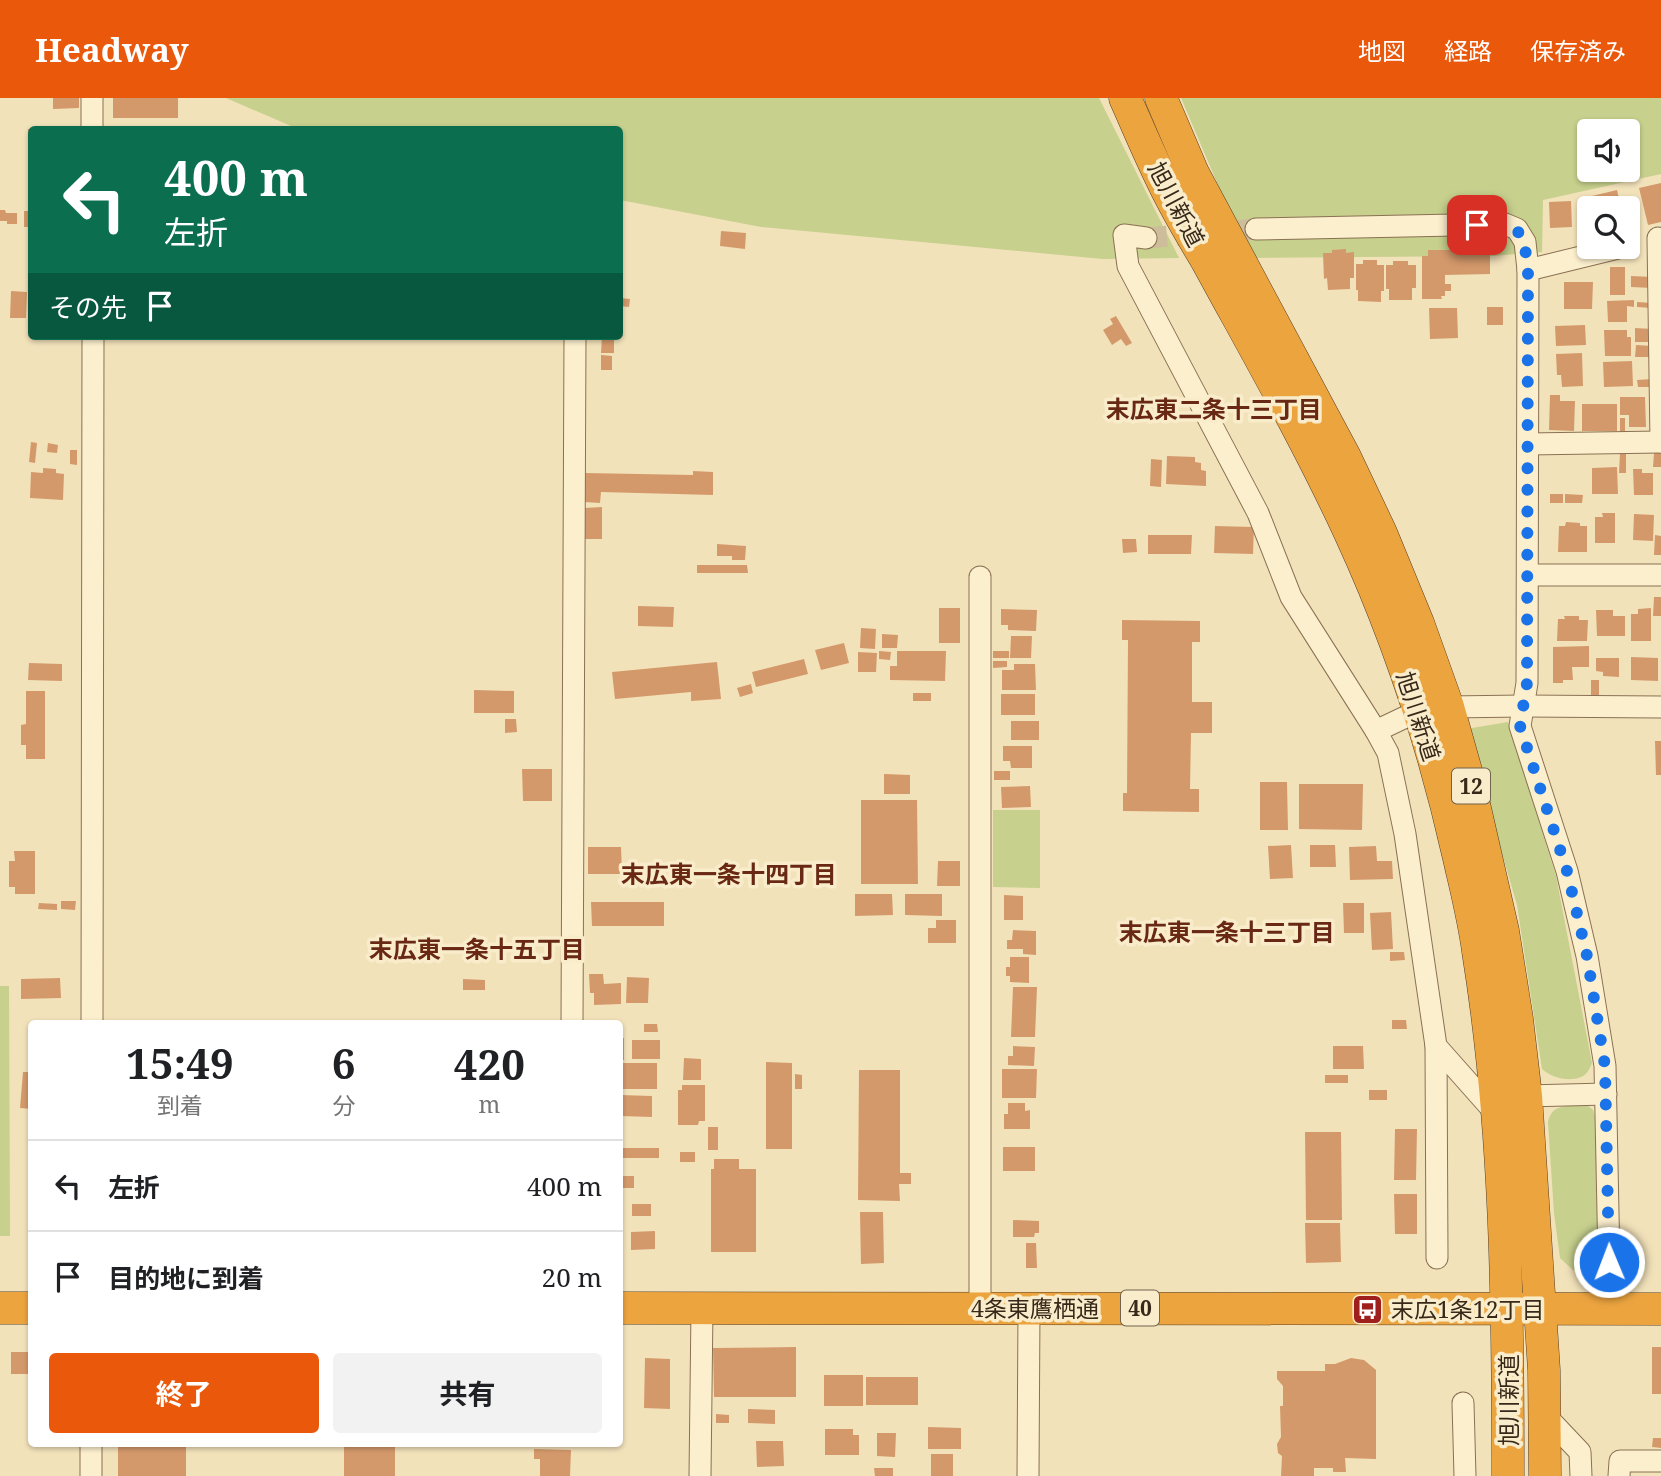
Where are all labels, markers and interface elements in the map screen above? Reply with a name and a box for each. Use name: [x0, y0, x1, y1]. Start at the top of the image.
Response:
text: Headway: [35, 27, 189, 72]
text: 地図: [1358, 34, 1406, 67]
text: 経路: [1444, 34, 1492, 67]
text: 保存済み: [1530, 34, 1626, 67]
map controls: [1577, 119, 1640, 259]
button: sound: [1577, 119, 1640, 182]
text: 400 m: [164, 144, 308, 210]
icon: left: [49, 154, 140, 245]
street label: 旭川新道: [1141, 156, 1213, 252]
pin: [1447, 195, 1507, 255]
button: search: [1577, 196, 1640, 259]
icon: arrive: [1458, 206, 1496, 244]
text: 左折: [164, 210, 228, 253]
icon: arrive: [141, 287, 179, 325]
text: その先: [49, 289, 127, 325]
district label: 末広東二条十三丁目: [1106, 392, 1322, 425]
street label: 旭川新道: [1390, 667, 1448, 765]
road number: 12: [1452, 768, 1490, 804]
district label: 末広東一条十四丁目: [621, 857, 837, 890]
district label: 末広東一条十三丁目: [1119, 915, 1335, 948]
district label: 末広東一条十五丁目: [369, 932, 585, 965]
text: 15:49: [126, 1034, 234, 1091]
text: 6: [332, 1034, 356, 1091]
text: 420: [454, 1035, 525, 1092]
text: m: [478, 1088, 500, 1120]
text: 到着: [157, 1089, 203, 1121]
text: 分: [332, 1089, 355, 1121]
icon: left: [49, 1167, 87, 1205]
text: 400 m: [527, 1168, 602, 1204]
text: 左折: [108, 1169, 160, 1205]
position arrow: [1572, 1225, 1646, 1299]
icon: arrive: [49, 1258, 87, 1296]
text: 20 m: [542, 1259, 602, 1295]
text: 目的地に到着: [108, 1260, 264, 1296]
road number: 40: [1121, 1290, 1159, 1326]
street label: 4条東鷹栖通: [971, 1292, 1099, 1324]
bus stop icon: 末広1条12丁目: [1351, 1292, 1385, 1326]
place label: 末広1条12丁目: [1391, 1293, 1545, 1325]
button: 終了: [49, 1353, 319, 1433]
button: 共有: [333, 1353, 602, 1433]
street label: 旭川新道: [1492, 1354, 1524, 1446]

